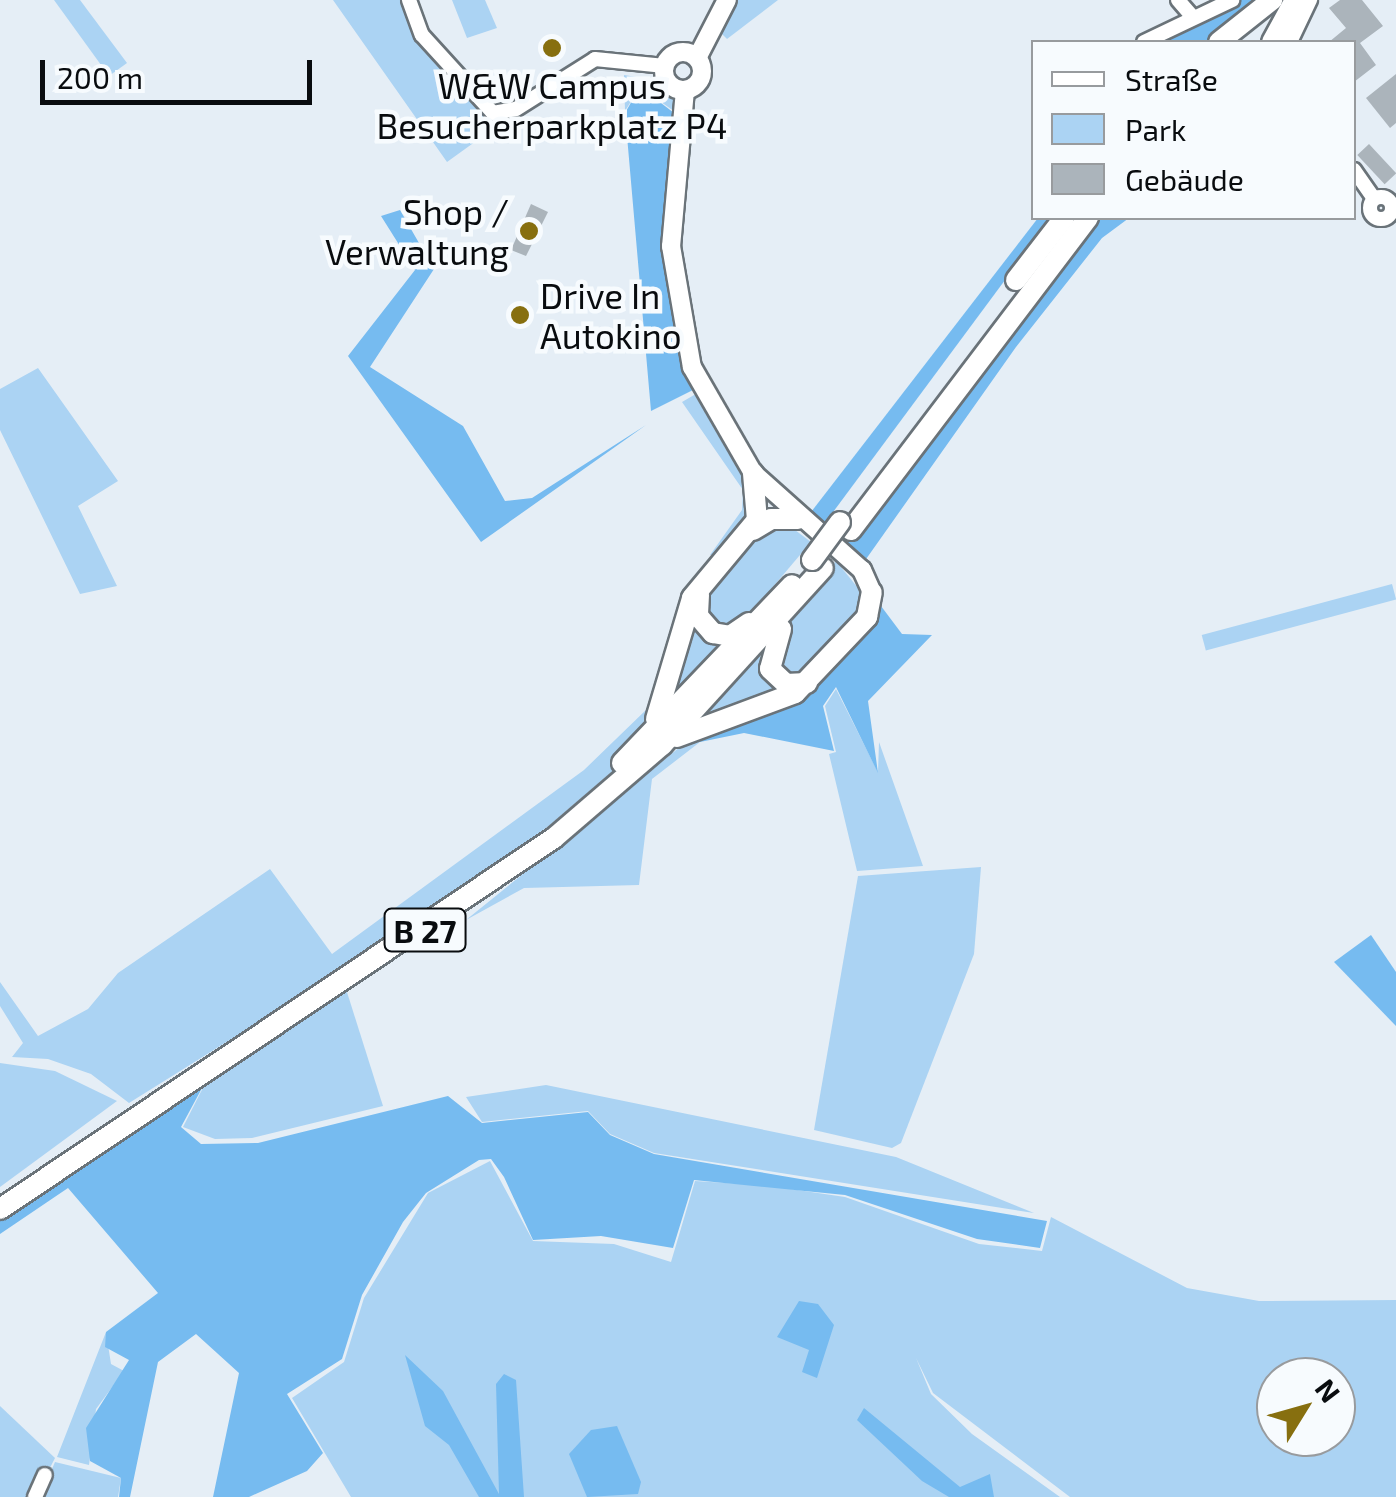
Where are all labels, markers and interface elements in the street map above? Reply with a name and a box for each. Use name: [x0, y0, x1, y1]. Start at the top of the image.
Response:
marker: W&W Campus Besucherparkplatz P4: [541, 37, 563, 59]
scale bar: [45, 40, 318, 102]
legend: [1031, 40, 1356, 220]
text: 200 m: [57, 59, 143, 95]
text: Straße: [1125, 61, 1218, 97]
place label: W&W Campus Besucherparkplatz P4: [377, 64, 727, 146]
text: Park: [1125, 111, 1186, 147]
text: Gebäude: [1125, 161, 1244, 197]
place label: Shop / Verwaltung: [325, 190, 509, 272]
marker: Shop / Verwaltung: [518, 220, 540, 242]
place label: Drive In Autokino: [540, 274, 682, 356]
marker: Drive In Autokino: [509, 304, 531, 326]
road number: B 27: [382, 903, 468, 957]
north arrow: [1256, 1357, 1356, 1457]
text: N: [1309, 1372, 1348, 1408]

